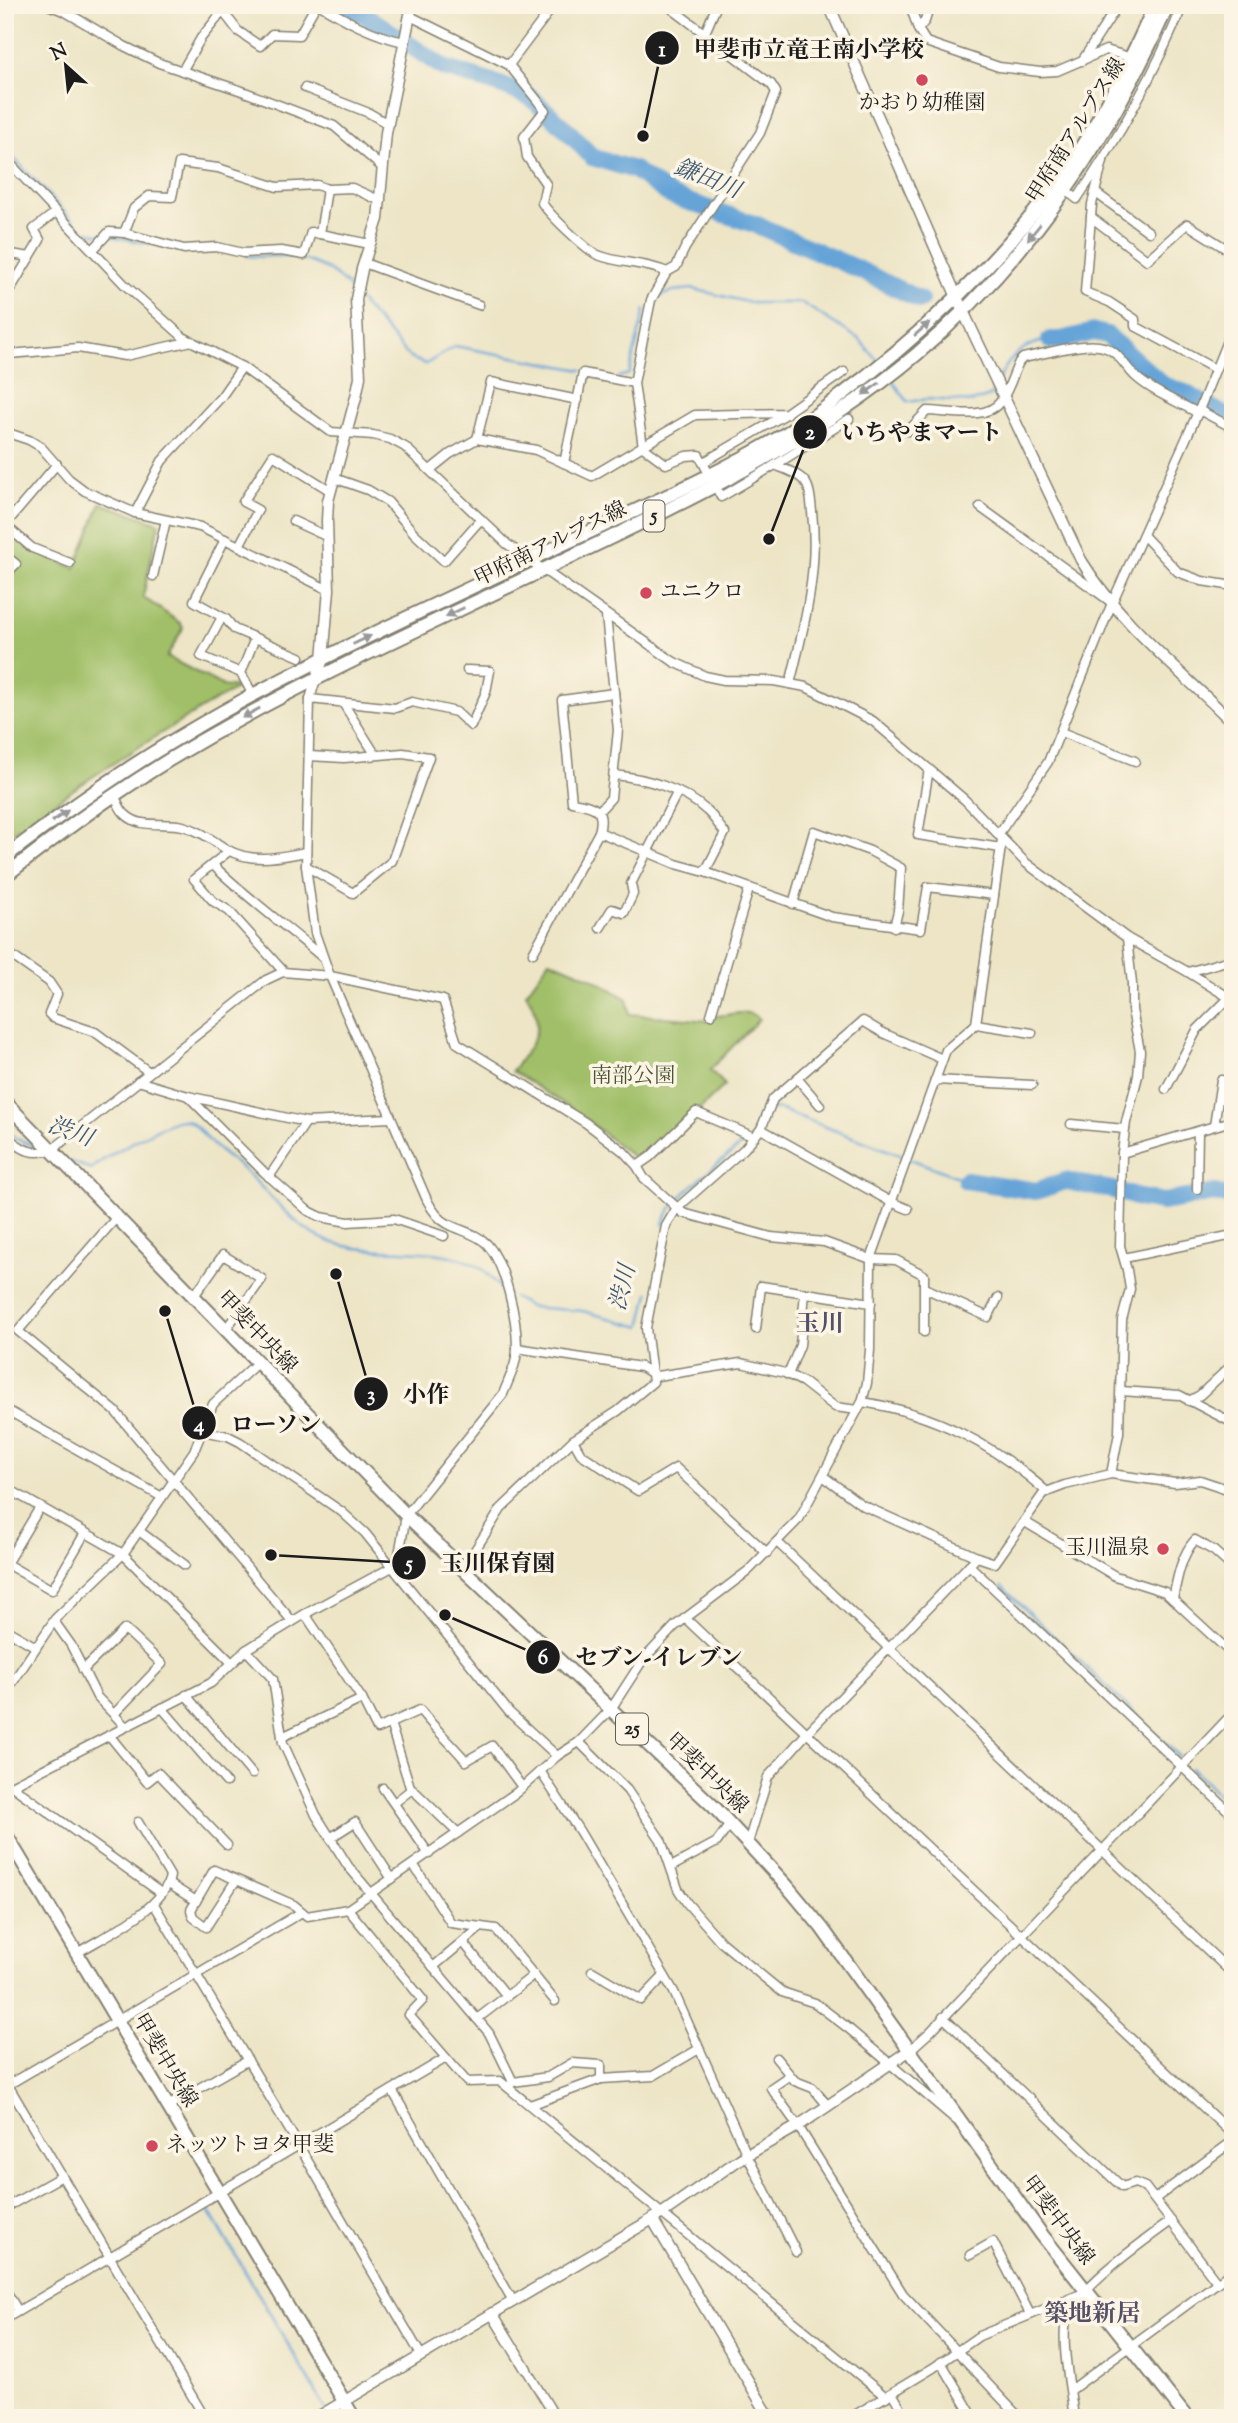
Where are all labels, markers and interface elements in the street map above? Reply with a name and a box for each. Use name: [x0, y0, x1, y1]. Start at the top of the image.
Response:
callout: 甲斐市立竜王南小学校: [645, 26, 938, 70]
north arrow: [32, 32, 102, 102]
text: 甲斐市立竜王南小学校: [694, 35, 924, 68]
text: 1: [658, 36, 666, 66]
text: N: [47, 38, 72, 69]
street label: 甲府南アルプス線: [1020, 53, 1134, 209]
marker: かおり幼稚園: [914, 72, 930, 88]
place label: かおり幼稚園: [859, 89, 985, 119]
water label: 鎌田川: [669, 152, 748, 209]
one-way arrow: [1027, 223, 1042, 241]
one-way arrow: [913, 321, 931, 337]
one-way arrow: [861, 382, 880, 396]
callout: いちやまマート: [793, 410, 1017, 454]
text: いちやまマート: [842, 418, 1003, 451]
text: 2: [805, 419, 815, 449]
street label: 甲府南アルプス線: [470, 495, 632, 595]
road number: 5: [644, 500, 664, 531]
place label: ユニクロ: [660, 578, 744, 608]
marker: ユニクロ: [638, 585, 654, 601]
one-way arrow: [445, 607, 465, 618]
one-way arrow: [352, 635, 372, 646]
one-way arrow: [241, 707, 261, 719]
one-way arrow: [51, 809, 69, 823]
park label: 南部公園: [591, 1062, 675, 1092]
water label: 渋川: [43, 1110, 100, 1157]
water label: 渋川: [602, 1259, 646, 1314]
street label: 甲斐中央線: [209, 1285, 303, 1381]
district label: 玉川: [796, 1308, 844, 1342]
callout: 小作: [354, 1372, 463, 1416]
text: 小作: [403, 1380, 449, 1413]
text: 3: [367, 1381, 375, 1411]
callout: ローソン: [181, 1401, 336, 1445]
text: ローソン: [230, 1410, 322, 1443]
text: 4: [193, 1411, 205, 1441]
place label: 玉川温泉: [1065, 1534, 1149, 1564]
callout: 玉川保育園: [392, 1541, 570, 1585]
marker: 玉川温泉: [1155, 1541, 1171, 1557]
text: 玉川保育園: [441, 1549, 556, 1582]
text: 5: [403, 1550, 413, 1580]
callout: セブン-イレブン: [526, 1635, 758, 1679]
text: セブン-イレブン: [576, 1643, 742, 1676]
text: 6: [538, 1644, 548, 1674]
road number: 25: [616, 1714, 648, 1744]
street label: 甲斐中央線: [658, 1727, 754, 1821]
street label: 甲斐中央線: [124, 2008, 204, 2114]
place label: ネッツトヨタ甲斐: [166, 2131, 334, 2161]
marker: ネッツトヨタ甲斐: [144, 2138, 160, 2154]
street label: 甲斐中央線: [1013, 2170, 1101, 2272]
district label: 築地新居: [1044, 2298, 1140, 2332]

